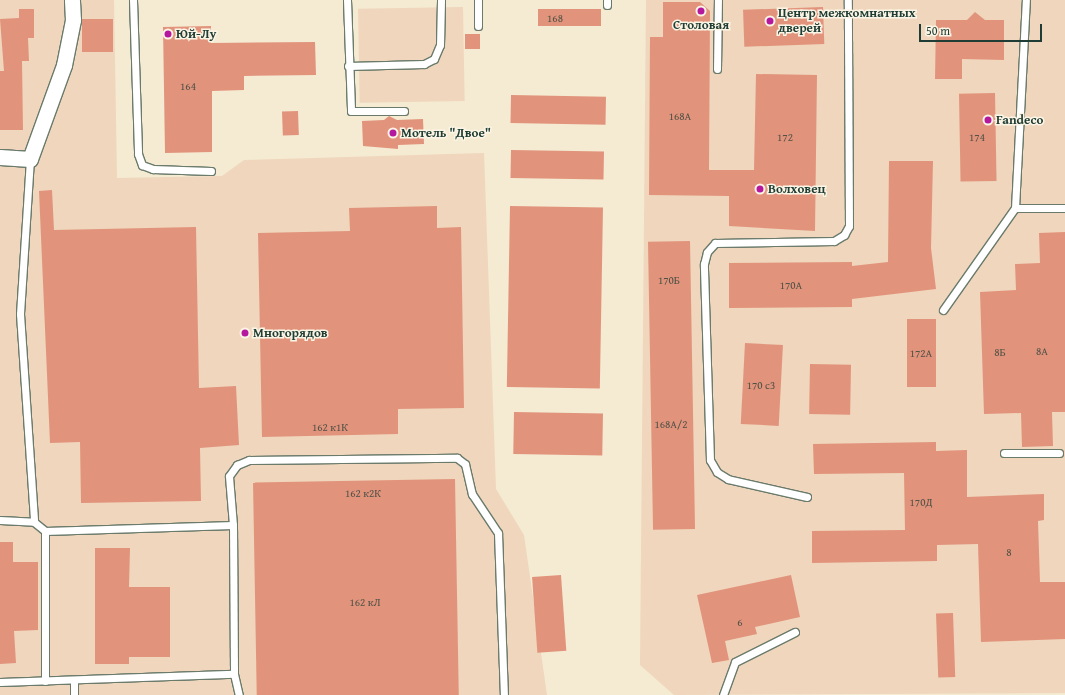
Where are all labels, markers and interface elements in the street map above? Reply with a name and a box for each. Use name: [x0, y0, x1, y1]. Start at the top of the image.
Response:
marker: Столовая: [696, 6, 706, 16]
place label: Центр межкомнатных дверей: [778, 6, 916, 37]
house number: 168: [547, 11, 563, 25]
marker: Центр межкомнатных дверей: [765, 16, 775, 26]
scale bar: [921, 16, 1044, 42]
place label: Столовая: [673, 17, 729, 33]
text: 50 m: [926, 22, 950, 39]
place label: Юй-Лу: [176, 26, 216, 42]
marker: Юй-Лу: [163, 29, 173, 39]
house number: 164: [180, 79, 196, 93]
house number: 168А: [669, 109, 691, 123]
place label: Fandeco: [996, 112, 1043, 128]
marker: Fandeco: [983, 115, 993, 125]
place label: Мотель "Двое": [401, 125, 491, 141]
marker: Мотель "Двое": [388, 128, 398, 138]
house number: 172: [777, 130, 793, 144]
house number: 174: [969, 130, 985, 144]
place label: Волховец: [768, 181, 826, 197]
marker: Волховец: [755, 184, 765, 194]
house number: 170Б: [658, 273, 680, 287]
house number: 170А: [780, 278, 802, 292]
place label: Многорядов: [253, 325, 328, 341]
marker: Многорядов: [240, 328, 250, 338]
house number: 8А: [1036, 344, 1048, 358]
house number: 8Б: [994, 345, 1006, 359]
house number: 172А: [910, 346, 932, 360]
house number: 170 с3: [747, 378, 775, 392]
house number: 168А/2: [654, 417, 688, 431]
house number: 162 к1К: [312, 420, 348, 434]
house number: 162 к2К: [345, 486, 381, 500]
house number: 170Д: [910, 495, 932, 509]
house number: 8: [1006, 545, 1012, 559]
house number: 162 кЛ: [349, 595, 381, 609]
house number: 6: [737, 615, 743, 629]

